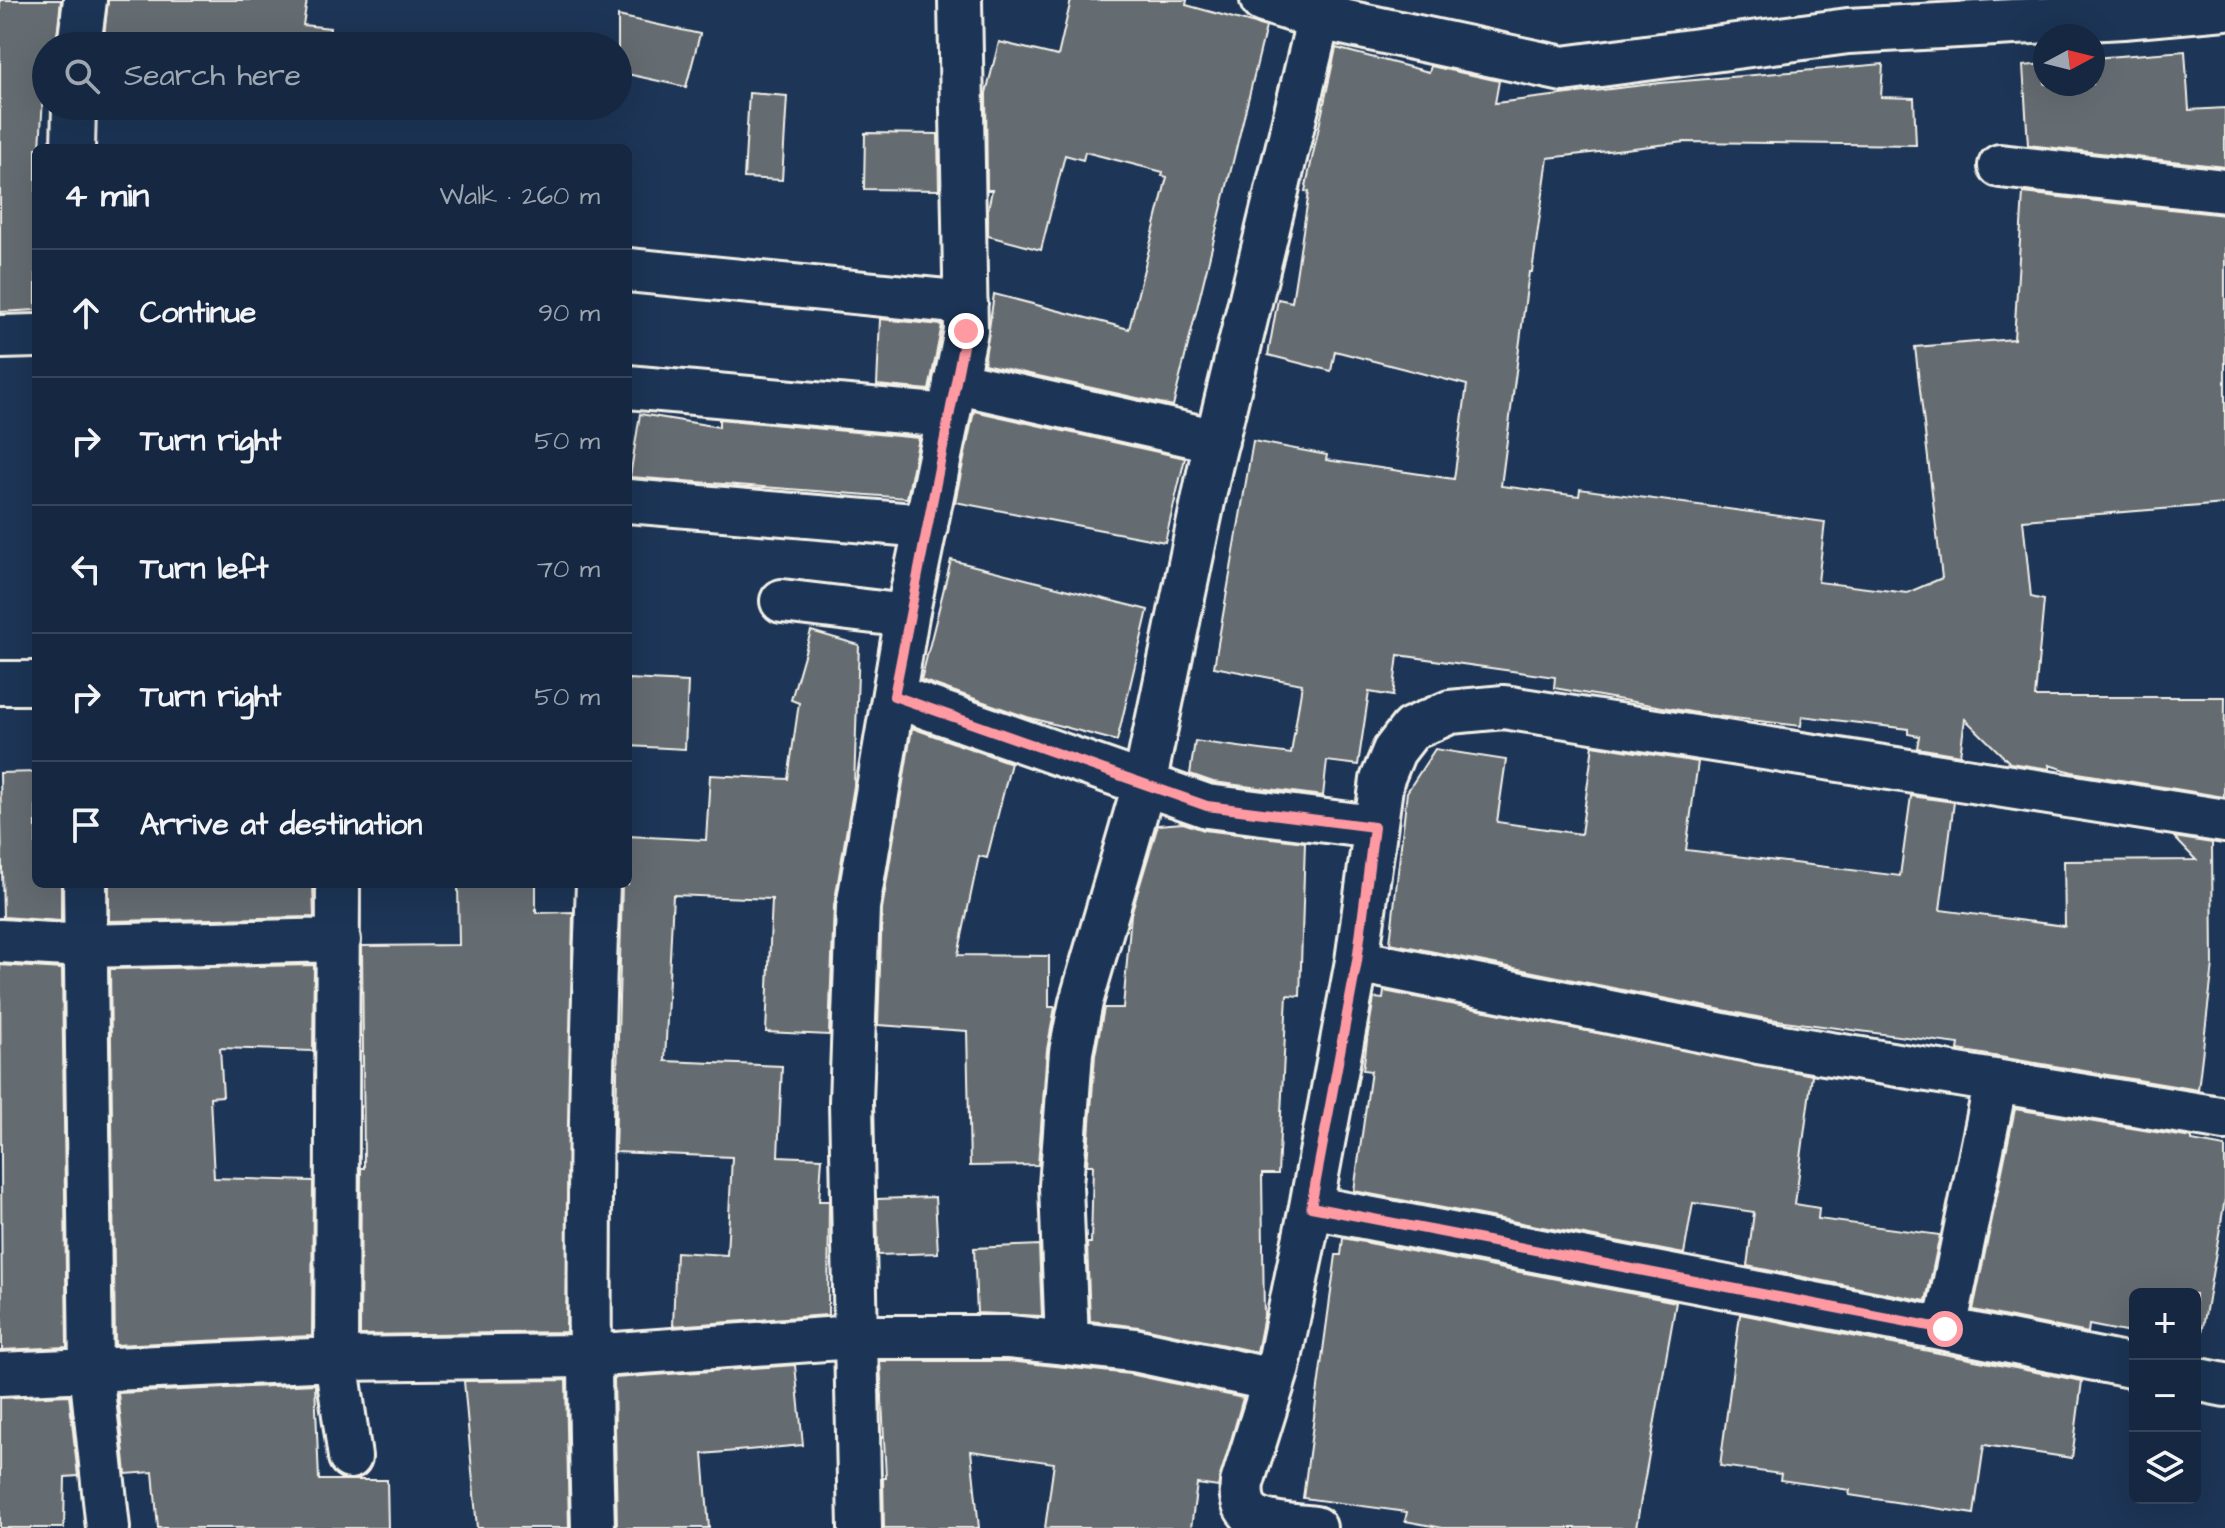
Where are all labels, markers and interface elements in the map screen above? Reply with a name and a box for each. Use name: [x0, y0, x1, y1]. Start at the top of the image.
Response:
north arrow: [2033, 24, 2105, 96]
search box: [32, 32, 632, 120]
icon: search: [60, 54, 104, 98]
text: Search here: [124, 55, 301, 97]
text: 4 min: [64, 172, 149, 220]
text: Walk · 260 m: [440, 178, 600, 214]
icon: ahead: [64, 291, 108, 335]
text: Continue: [140, 292, 256, 334]
text: 90 m: [538, 295, 600, 331]
route end: [948, 313, 984, 349]
icon: right: [64, 419, 108, 463]
text: Turn right: [140, 420, 281, 462]
text: 50 m: [535, 423, 600, 459]
icon: left: [64, 547, 108, 591]
text: Turn left: [140, 548, 268, 590]
text: 70 m: [537, 551, 600, 587]
icon: right: [64, 675, 108, 719]
text: Turn right: [140, 676, 281, 718]
text: 50 m: [535, 679, 600, 715]
icon: arrive: [64, 803, 108, 847]
text: Arrive at destination: [140, 804, 422, 846]
map controls: [2129, 1288, 2201, 1504]
button: +: [2129, 1288, 2201, 1360]
route start: [1927, 1311, 1963, 1347]
button: −: [2129, 1360, 2201, 1432]
button: layers: [2129, 1432, 2201, 1504]

